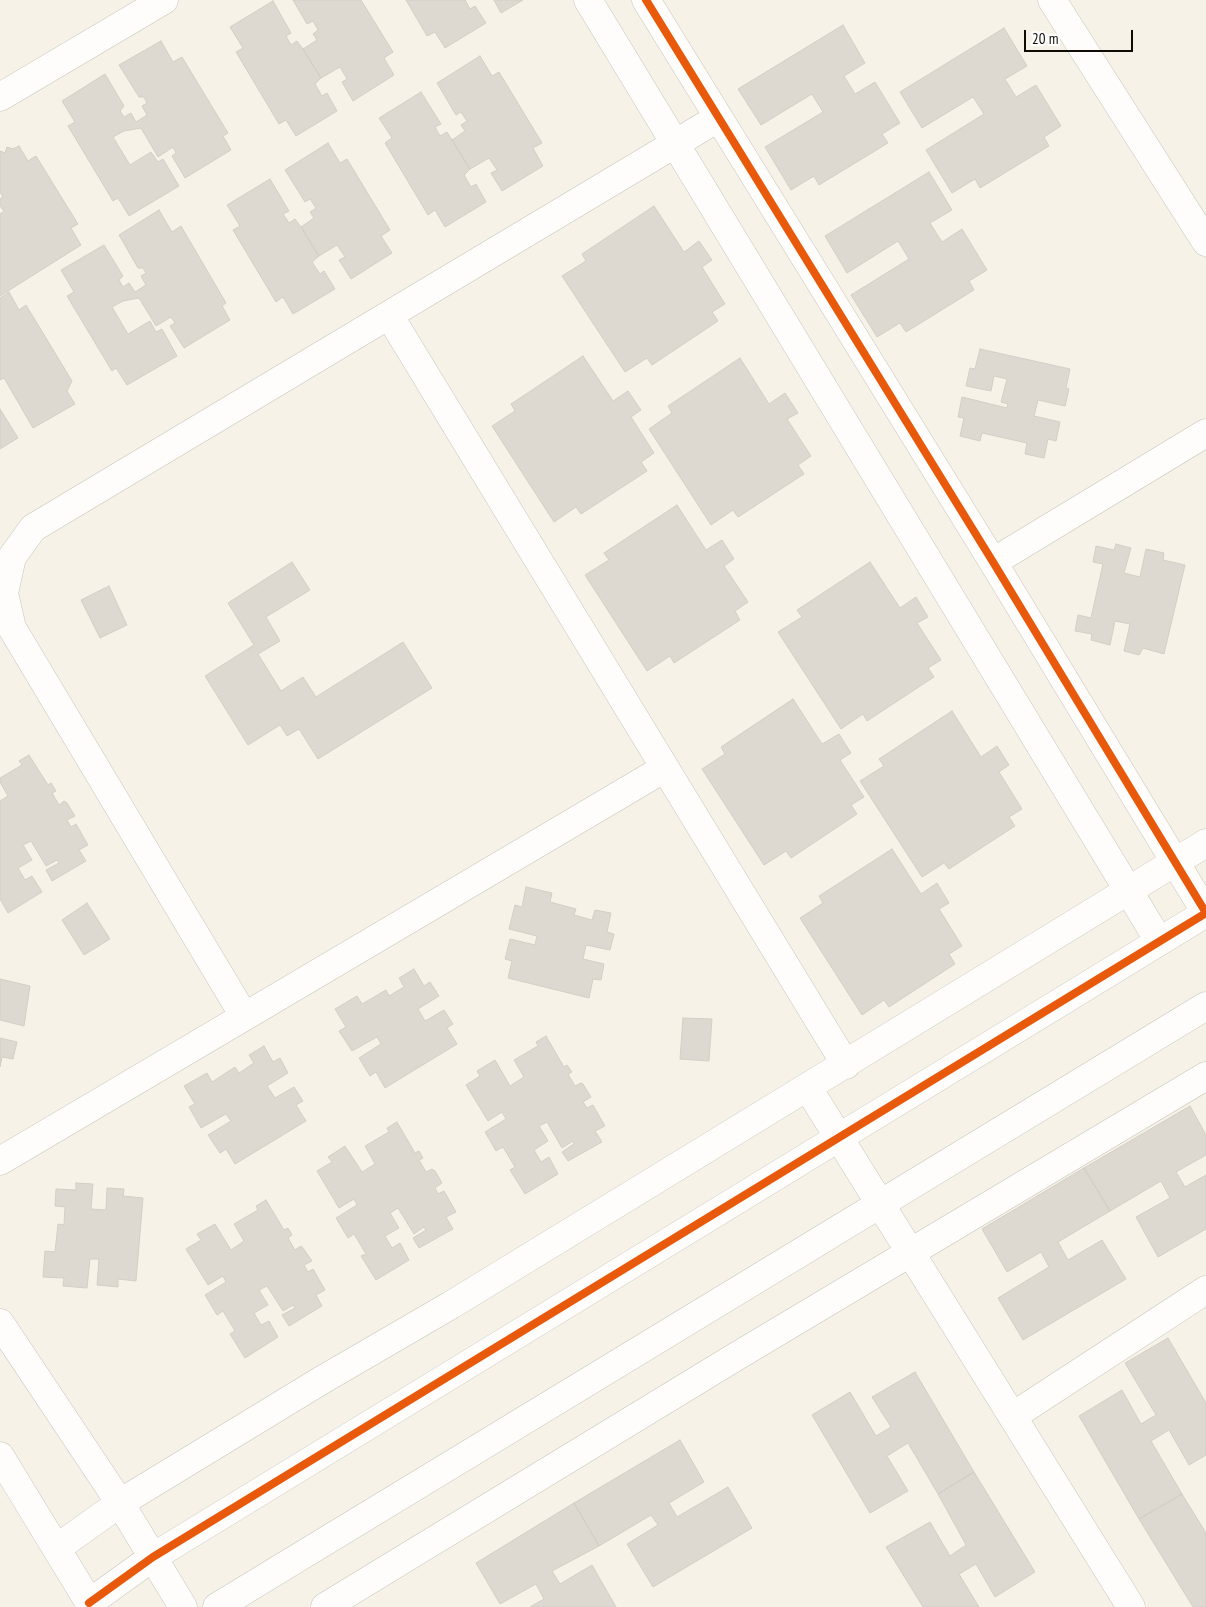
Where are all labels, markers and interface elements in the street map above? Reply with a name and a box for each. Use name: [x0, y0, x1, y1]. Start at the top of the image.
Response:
scale bar: [1026, 20, 1135, 52]
text: 20 m: [1032, 29, 1058, 48]

